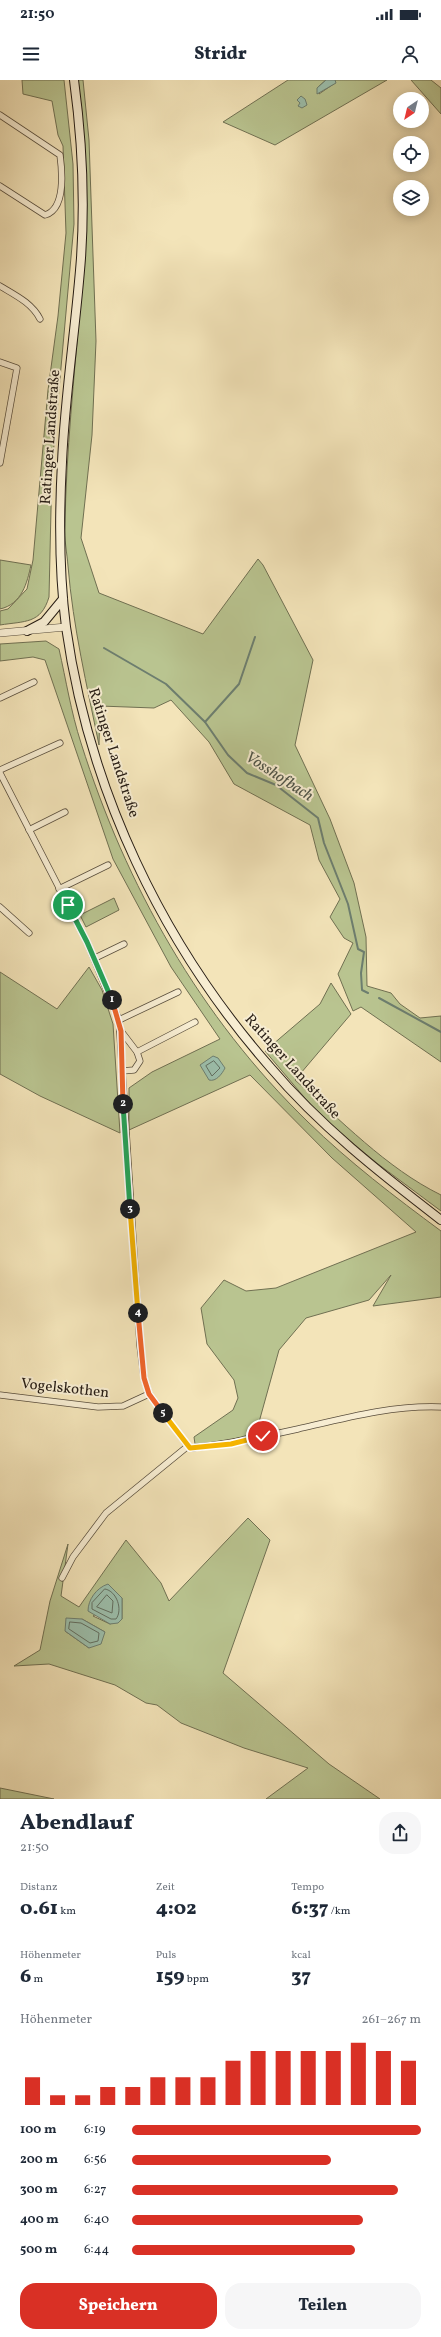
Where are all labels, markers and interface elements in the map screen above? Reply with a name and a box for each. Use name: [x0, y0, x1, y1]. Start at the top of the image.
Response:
text: 21:50: [20, 4, 54, 25]
text: Stridr: [194, 42, 247, 67]
icon: menu: [20, 43, 42, 65]
icon: person: [399, 43, 421, 65]
north arrow: [393, 92, 429, 128]
map controls: [393, 92, 429, 216]
button: locate: [393, 136, 429, 172]
button: layers: [393, 180, 429, 216]
street label: Ratinger Landstraße: [36, 369, 66, 505]
street label: Ratinger Landstraße: [82, 686, 144, 820]
water label: Vosshofbach: [241, 747, 317, 807]
pin: [51, 888, 85, 922]
icon: arrive: [57, 894, 79, 916]
pin: 1: [102, 990, 122, 1010]
text: 1: [110, 992, 114, 1007]
street label: Ratinger Landstraße: [239, 1010, 345, 1124]
pin: 2: [113, 1094, 133, 1114]
text: 2: [120, 1096, 126, 1111]
pin: 3: [120, 1199, 140, 1219]
text: 3: [127, 1201, 133, 1216]
pin: 4: [128, 1303, 148, 1323]
text: 4: [135, 1305, 141, 1320]
street label: Vogelskothen: [20, 1374, 110, 1404]
pin: 5: [153, 1403, 173, 1423]
text: 5: [160, 1405, 166, 1420]
pin: [246, 1419, 280, 1453]
icon: check: [252, 1425, 274, 1447]
text: Abendlauf: [20, 1808, 133, 1839]
button: share: [379, 1812, 421, 1854]
text: 21:50: [20, 1839, 49, 1857]
text: Distanz: [20, 1880, 57, 1895]
text: Zeit: [156, 1880, 175, 1895]
text: Tempo: [291, 1880, 324, 1895]
text: 0.61: [20, 1895, 58, 1923]
text: 4:02: [156, 1895, 197, 1923]
text: 6:37: [291, 1895, 328, 1923]
text: km: [58, 1904, 76, 1919]
text: /km: [328, 1904, 350, 1919]
text: Höhenmeter: [20, 1948, 81, 1963]
text: Puls: [156, 1948, 176, 1963]
text: kcal: [291, 1948, 311, 1963]
text: 6: [20, 1963, 31, 1991]
text: 159: [156, 1963, 185, 1991]
text: 37: [291, 1963, 311, 1991]
text: m: [31, 1972, 43, 1987]
text: bpm: [185, 1972, 209, 1987]
text: Höhenmeter: [20, 2011, 92, 2029]
text: 261–267 m: [361, 2011, 421, 2029]
text: 100 m: [20, 2121, 57, 2139]
text: 6:19: [84, 2121, 105, 2139]
text: 200 m: [20, 2151, 58, 2169]
text: 6:56: [84, 2151, 106, 2169]
text: 300 m: [20, 2181, 58, 2199]
text: 6:27: [84, 2181, 107, 2199]
text: 400 m: [20, 2211, 59, 2229]
text: 6:40: [84, 2211, 109, 2229]
text: 500 m: [20, 2241, 57, 2259]
text: 6:44: [84, 2241, 109, 2259]
button: Speichern: [20, 2283, 217, 2329]
button: Teilen: [225, 2283, 421, 2329]

